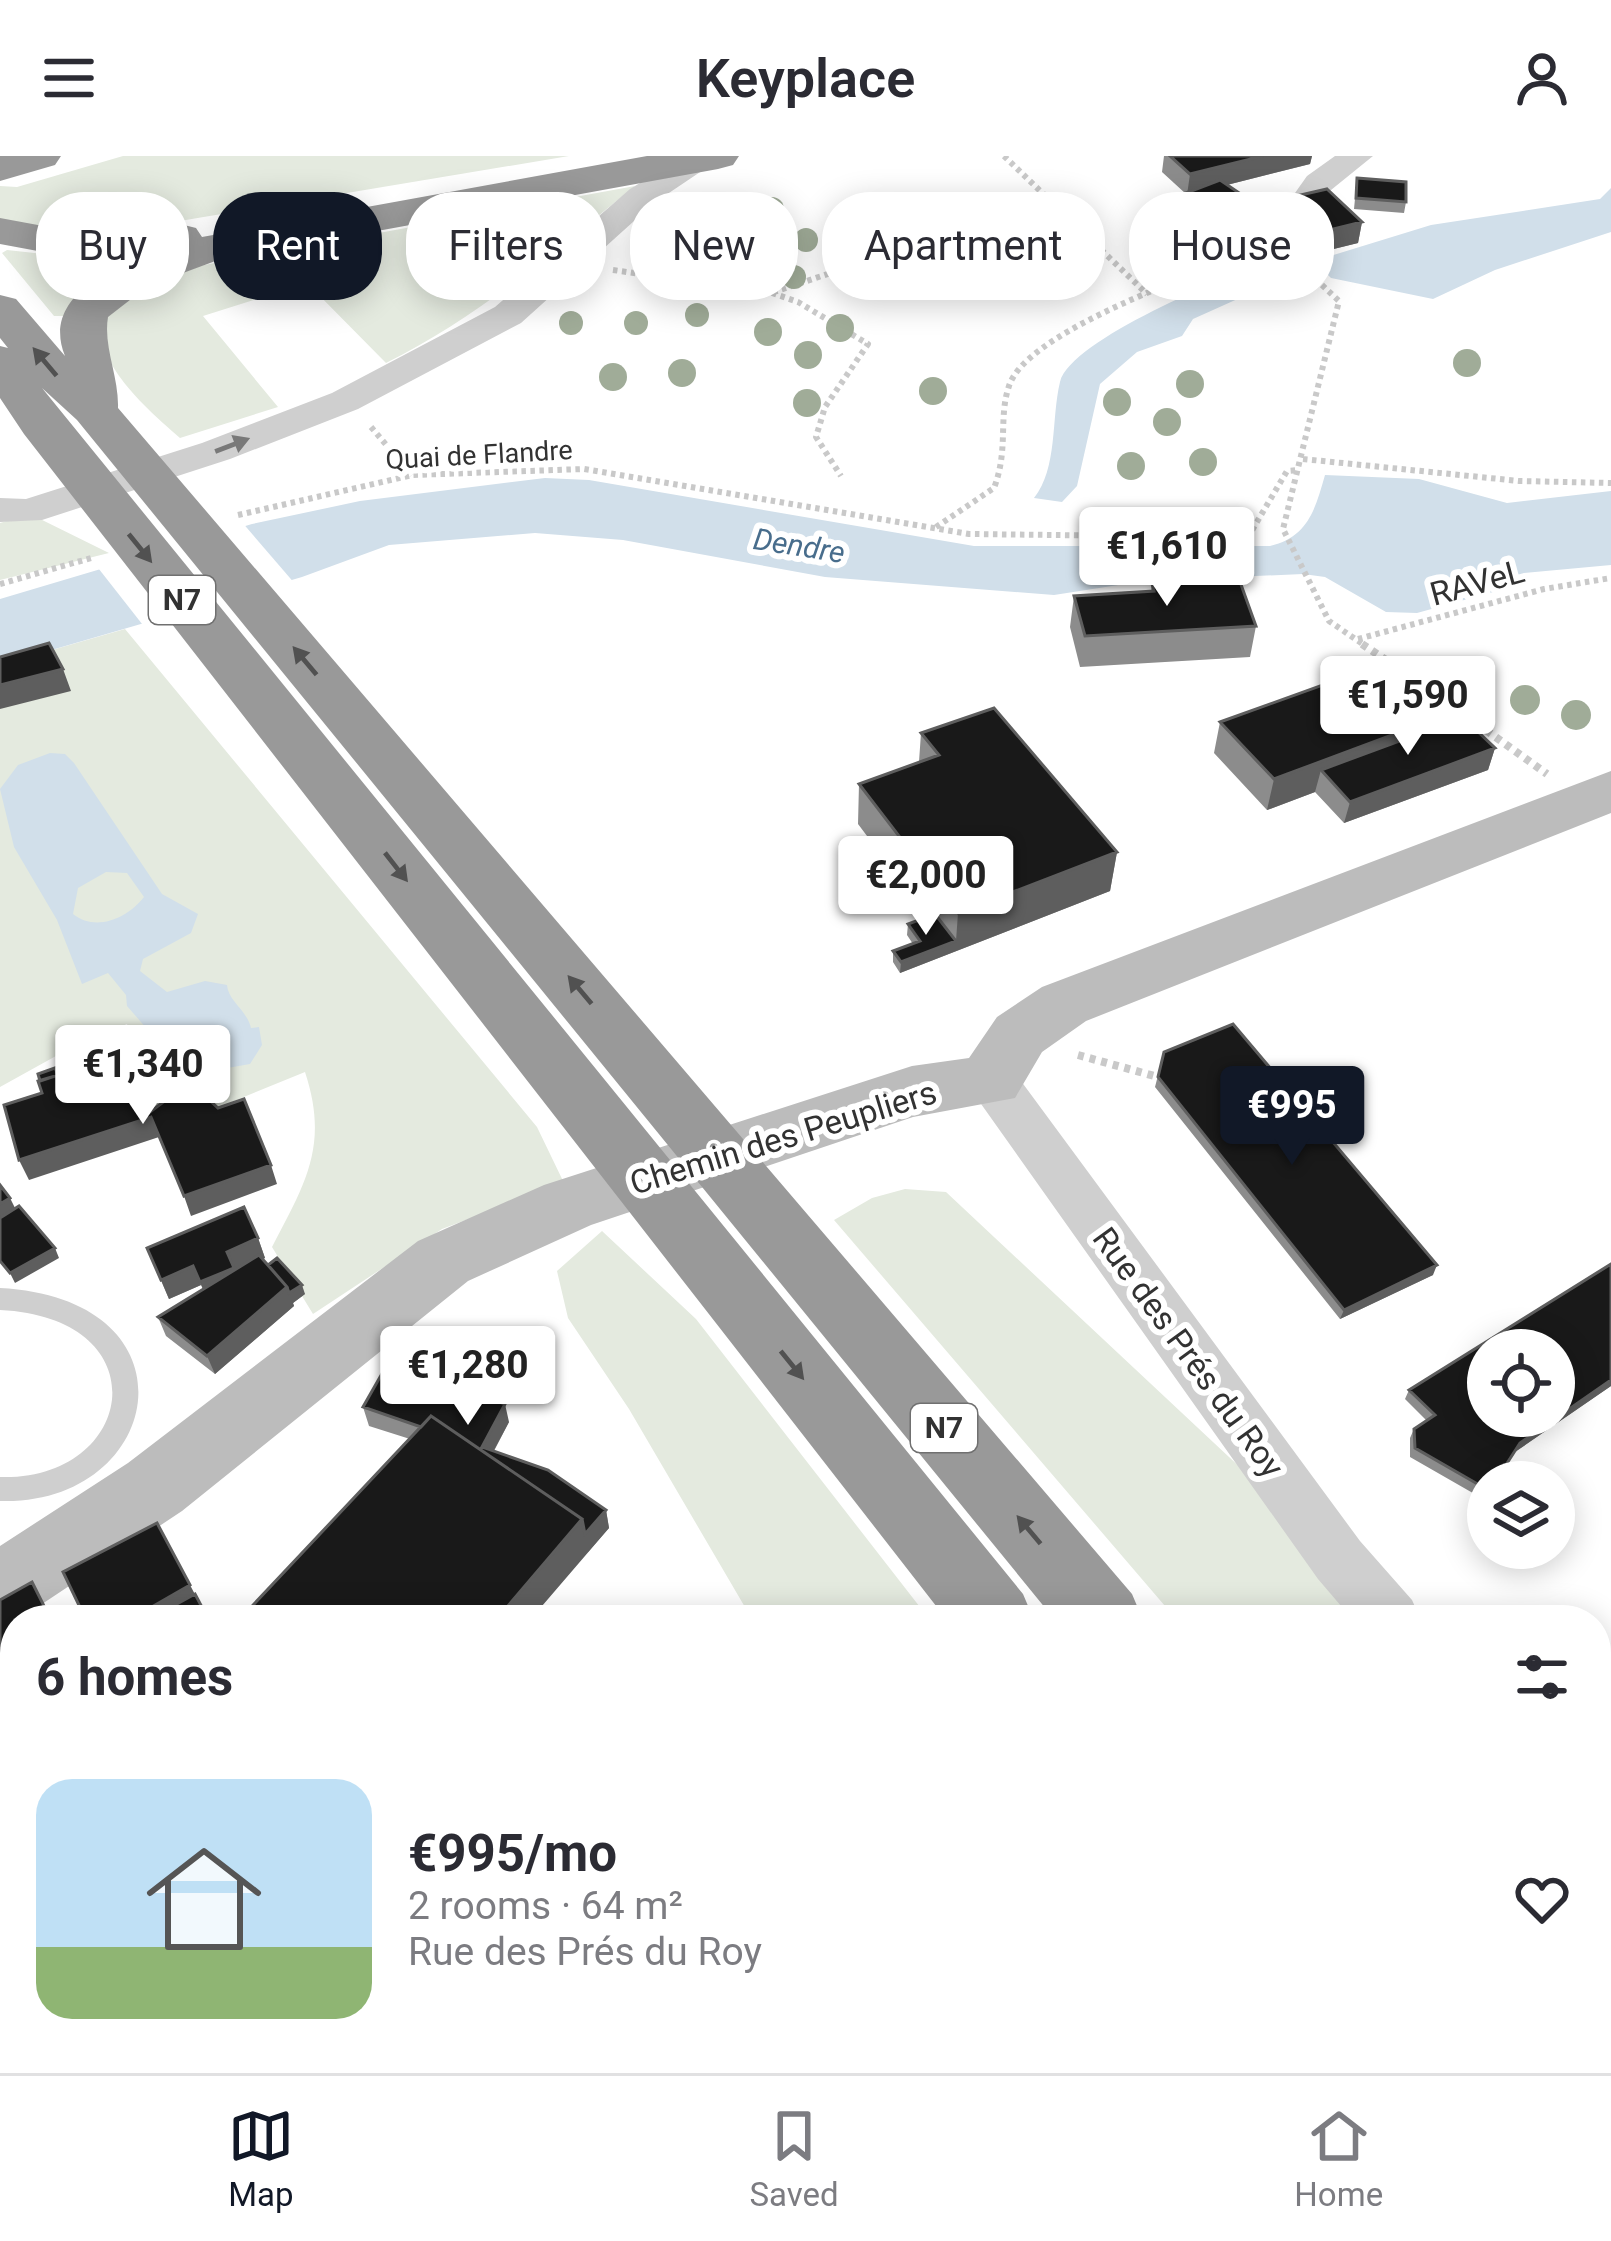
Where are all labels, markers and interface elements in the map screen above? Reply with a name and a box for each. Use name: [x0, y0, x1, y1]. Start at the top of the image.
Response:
icon: menu: [36, 45, 102, 111]
icon: person: [1509, 45, 1575, 111]
text: Keyplace: [696, 47, 915, 110]
chip: Buy: [36, 192, 189, 300]
chip: Rent: [213, 192, 382, 300]
chip: Filters: [406, 192, 606, 300]
chip: New: [630, 192, 798, 300]
chip: Apartment: [822, 192, 1105, 300]
chip: House: [1129, 192, 1334, 300]
one-way arrow: [32, 347, 58, 377]
one-way arrow: [215, 434, 251, 453]
street label: Quai de Flandre: [385, 434, 573, 476]
pin: €1,610: [1069, 507, 1265, 609]
water label: Dendre: [751, 521, 847, 570]
text: €1,610: [1106, 523, 1228, 569]
one-way arrow: [127, 532, 153, 563]
street label: RAVeL: [1426, 551, 1529, 614]
road number: N7: [149, 576, 215, 624]
one-way arrow: [293, 646, 319, 676]
pin: €1,590: [1310, 656, 1506, 758]
text: €1,590: [1347, 672, 1469, 718]
pin: €2,000: [828, 836, 1024, 938]
one-way arrow: [383, 851, 408, 882]
text: €2,000: [865, 852, 987, 898]
one-way arrow: [568, 975, 594, 1006]
pin: €1,340: [45, 1025, 241, 1127]
text: €1,340: [82, 1041, 204, 1087]
pin: €995: [1221, 1066, 1363, 1168]
street label: Chemin des Peupliers: [625, 1072, 941, 1203]
text: €995: [1247, 1082, 1337, 1128]
street label: Rue des Prés du Roy: [1085, 1220, 1293, 1485]
pin: €1,280: [370, 1326, 566, 1428]
map controls: [1467, 1329, 1575, 1569]
button: locate: [1467, 1329, 1575, 1437]
text: €1,280: [407, 1342, 529, 1388]
one-way arrow: [779, 1349, 804, 1380]
road number: N7: [911, 1404, 977, 1452]
button: layers: [1467, 1461, 1575, 1569]
one-way arrow: [1017, 1515, 1042, 1546]
icon: filters: [1509, 1644, 1575, 1710]
text: 6 homes: [36, 1648, 233, 1707]
text: €995/mo: [408, 1824, 617, 1883]
icon: home: [132, 1827, 276, 1971]
icon: heart: [1509, 1866, 1575, 1932]
text: 2 rooms · 64 m²: [408, 1883, 683, 1929]
text: Rue des Prés du Roy: [408, 1929, 762, 1975]
tab: Map: [228, 2103, 294, 2214]
tab: Saved: [749, 2103, 839, 2214]
tab: Home: [1294, 2103, 1383, 2214]

